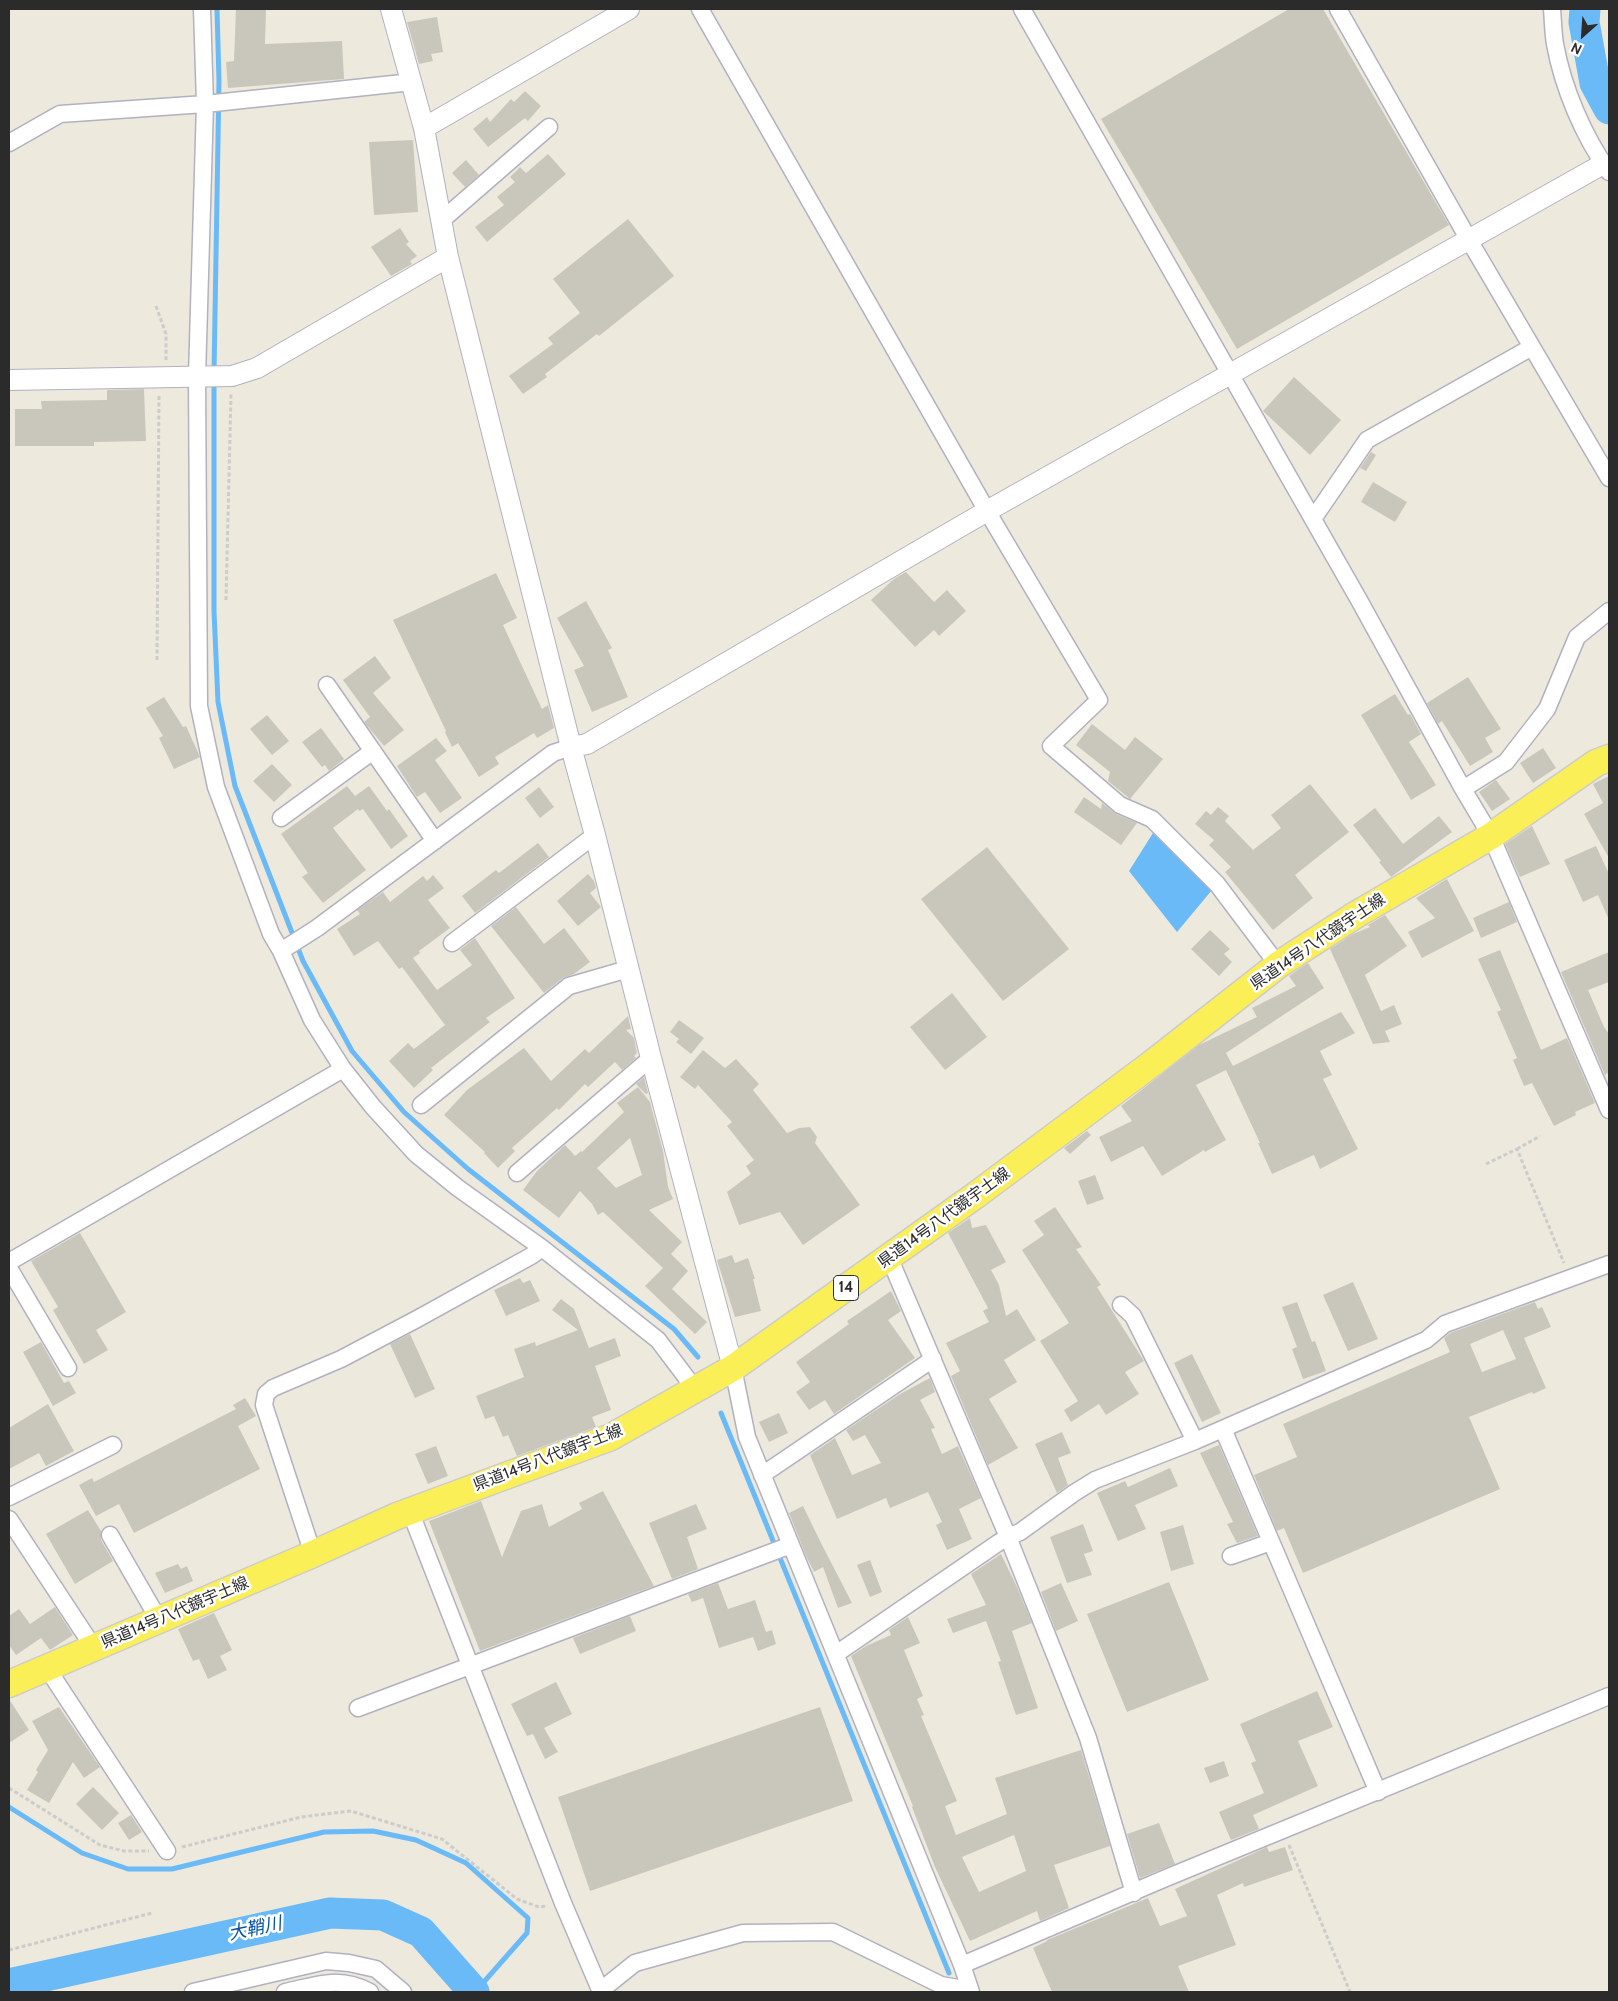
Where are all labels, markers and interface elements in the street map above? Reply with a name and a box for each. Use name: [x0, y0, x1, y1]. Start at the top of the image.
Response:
north arrow: [1558, 10, 1608, 60]
text: N: [1568, 38, 1585, 59]
street label: 県道14号八代鏡宇土線: [1247, 890, 1389, 994]
street label: 県道14号八代鏡宇土線: [874, 1164, 1014, 1272]
road number: 14: [834, 1276, 858, 1300]
street label: 県道14号八代鏡宇土線: [471, 1421, 625, 1495]
street label: 県道14号八代鏡宇土線: [98, 1573, 252, 1653]
water label: 大鞘川: [226, 1913, 284, 1945]

